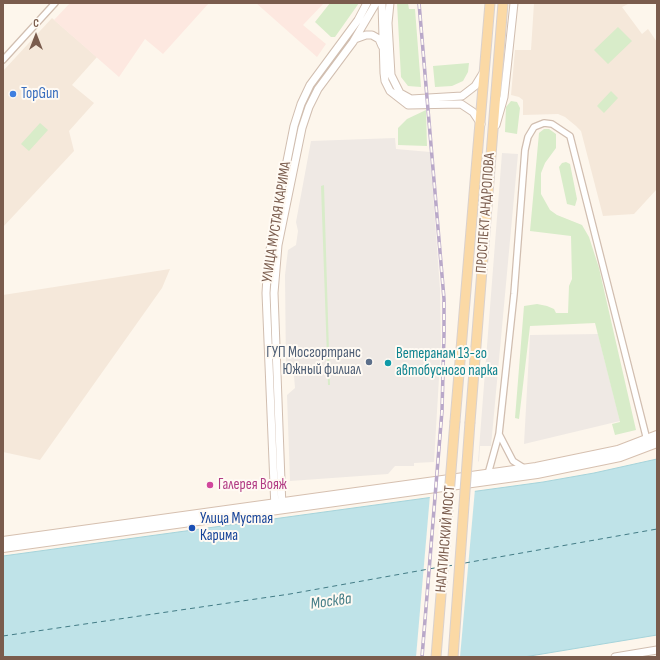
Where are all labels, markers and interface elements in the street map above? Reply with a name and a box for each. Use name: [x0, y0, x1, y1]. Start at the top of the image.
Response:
north arrow: [16, 16, 56, 56]
text: С: [33, 17, 39, 30]
place label: TopGun: [21, 85, 59, 103]
marker: TopGun: [8, 89, 18, 99]
street label: ПРОСПЕКТ АНДРОПОВА: [473, 152, 499, 274]
street label: УЛИЦА МУСТАЯ КАРИМА: [259, 160, 295, 284]
place label: ГУП Мосгортранс Южный филиал: [266, 344, 361, 379]
place label: Ветеранам 13-го автобусного парка: [396, 345, 498, 380]
marker: ГУП Мосгортранс Южный филиал: [364, 357, 374, 367]
marker: Ветеранам 13-го автобусного парка: [383, 358, 393, 368]
place label: Галерея Вояж: [218, 476, 287, 494]
marker: Галерея Вояж: [205, 480, 215, 490]
street label: НАГАТИНСКИЙ МОСТ: [432, 485, 460, 593]
place label: Улица Мустая Карима: [200, 510, 273, 545]
marker: Улица Мустая Карима: [187, 523, 197, 533]
water label: Москва: [309, 590, 353, 614]

